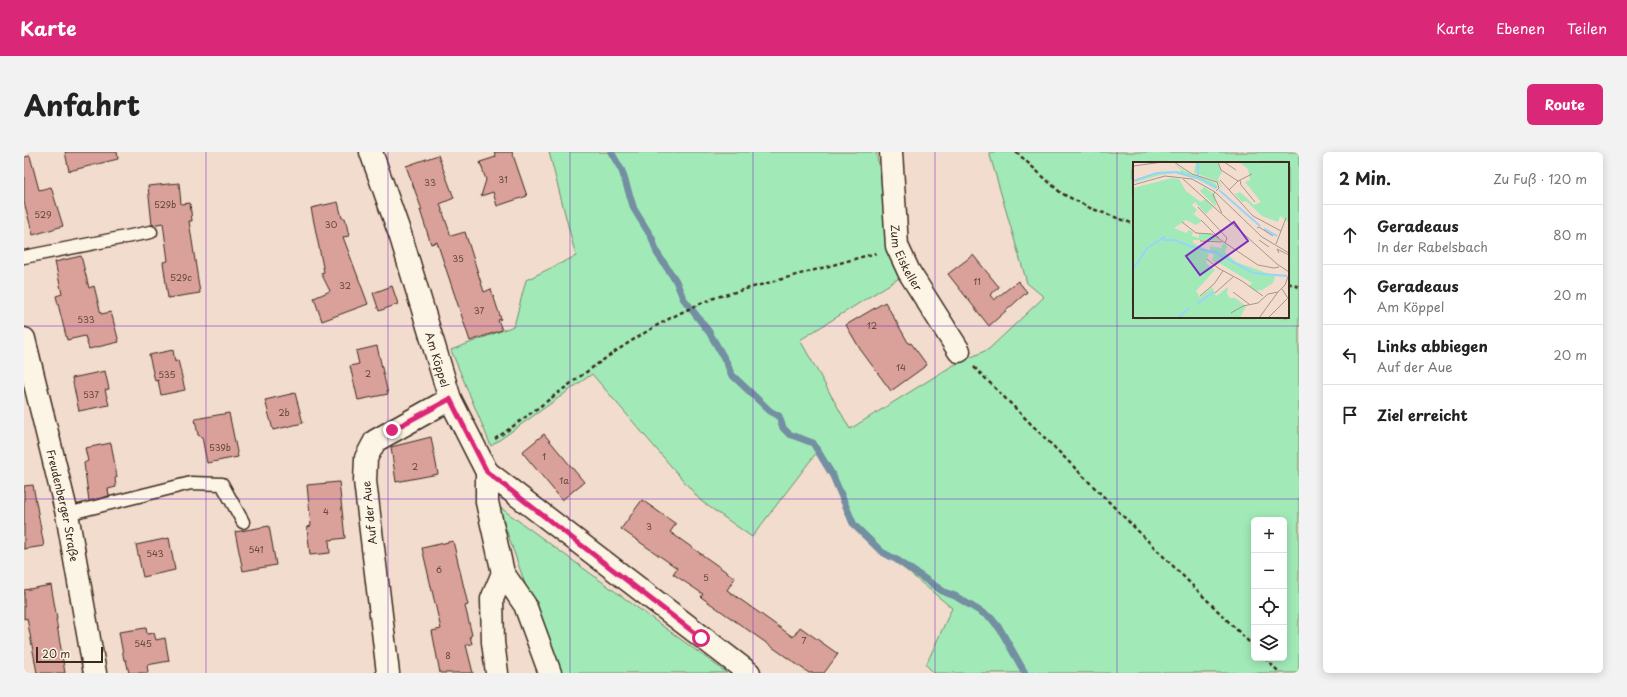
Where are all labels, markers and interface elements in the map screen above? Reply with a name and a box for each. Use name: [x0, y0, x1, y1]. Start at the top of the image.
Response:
text: Karte: [20, 14, 77, 42]
text: Karte: [1436, 18, 1474, 39]
text: Ebenen: [1496, 18, 1545, 39]
text: Teilen: [1567, 18, 1607, 39]
text: Anfahrt: [24, 83, 140, 126]
button: Route: [1527, 84, 1603, 125]
inset map: [1133, 162, 1289, 318]
text: 2 Min.: [1339, 165, 1391, 191]
text: Zu Fuß · 120 m: [1493, 169, 1587, 188]
house number: 31: [498, 172, 508, 186]
house number: 33: [424, 175, 436, 189]
house number: 529b: [154, 197, 176, 211]
house number: 529: [34, 207, 52, 221]
text: Geradeaus: [1377, 214, 1459, 237]
house number: 30: [325, 217, 338, 231]
street label: Zum Eiskeller: [887, 224, 928, 295]
icon: ahead: [1339, 224, 1361, 246]
text: 80 m: [1553, 225, 1587, 244]
text: In der Rabelsbach: [1377, 237, 1488, 256]
house number: 35: [452, 251, 464, 265]
house number: 529c: [170, 270, 192, 284]
house number: 11: [973, 274, 981, 288]
text: Geradeaus: [1377, 274, 1459, 297]
house number: 32: [339, 278, 351, 292]
icon: ahead: [1339, 284, 1361, 306]
text: 20 m: [1553, 285, 1587, 304]
text: Am Köppel: [1377, 297, 1444, 316]
house number: 37: [474, 303, 484, 317]
house number: 533: [77, 312, 95, 326]
house number: 12: [867, 318, 877, 332]
street label: Am Köppel: [422, 330, 454, 389]
text: Links abbiegen: [1377, 334, 1488, 357]
icon: left: [1339, 344, 1361, 366]
text: 20 m: [1553, 345, 1587, 364]
text: Auf der Aue: [1377, 357, 1453, 376]
house number: 14: [896, 360, 906, 374]
house number: 2: [365, 366, 371, 380]
house number: 535: [158, 367, 176, 381]
house number: 537: [83, 387, 99, 401]
text: Ziel erreicht: [1377, 403, 1468, 426]
icon: arrive: [1339, 404, 1361, 426]
house number: 2b: [278, 405, 290, 419]
route end: [383, 421, 401, 439]
house number: 539b: [209, 440, 231, 454]
street label: Freudenberger Straße: [43, 447, 84, 563]
house number: 1: [542, 449, 546, 463]
house number: 2: [412, 459, 418, 473]
house number: 1a: [559, 473, 569, 487]
street label: Auf der Aue: [357, 480, 381, 546]
house number: 4: [323, 504, 329, 518]
map controls: [1251, 517, 1287, 661]
button: +: [1251, 517, 1287, 553]
house number: 3: [646, 519, 652, 533]
house number: 541: [248, 542, 264, 556]
house number: 543: [146, 546, 164, 560]
button: −: [1251, 553, 1287, 589]
house number: 6: [436, 562, 442, 576]
house number: 5: [703, 570, 709, 584]
button: locate: [1251, 589, 1287, 625]
button: layers: [1251, 625, 1287, 661]
route start: [692, 629, 710, 647]
house number: 7: [801, 633, 807, 647]
house number: 545: [134, 636, 152, 650]
scale bar: [36, 645, 103, 664]
text: 20 m: [42, 645, 70, 662]
house number: 8: [445, 648, 451, 662]

